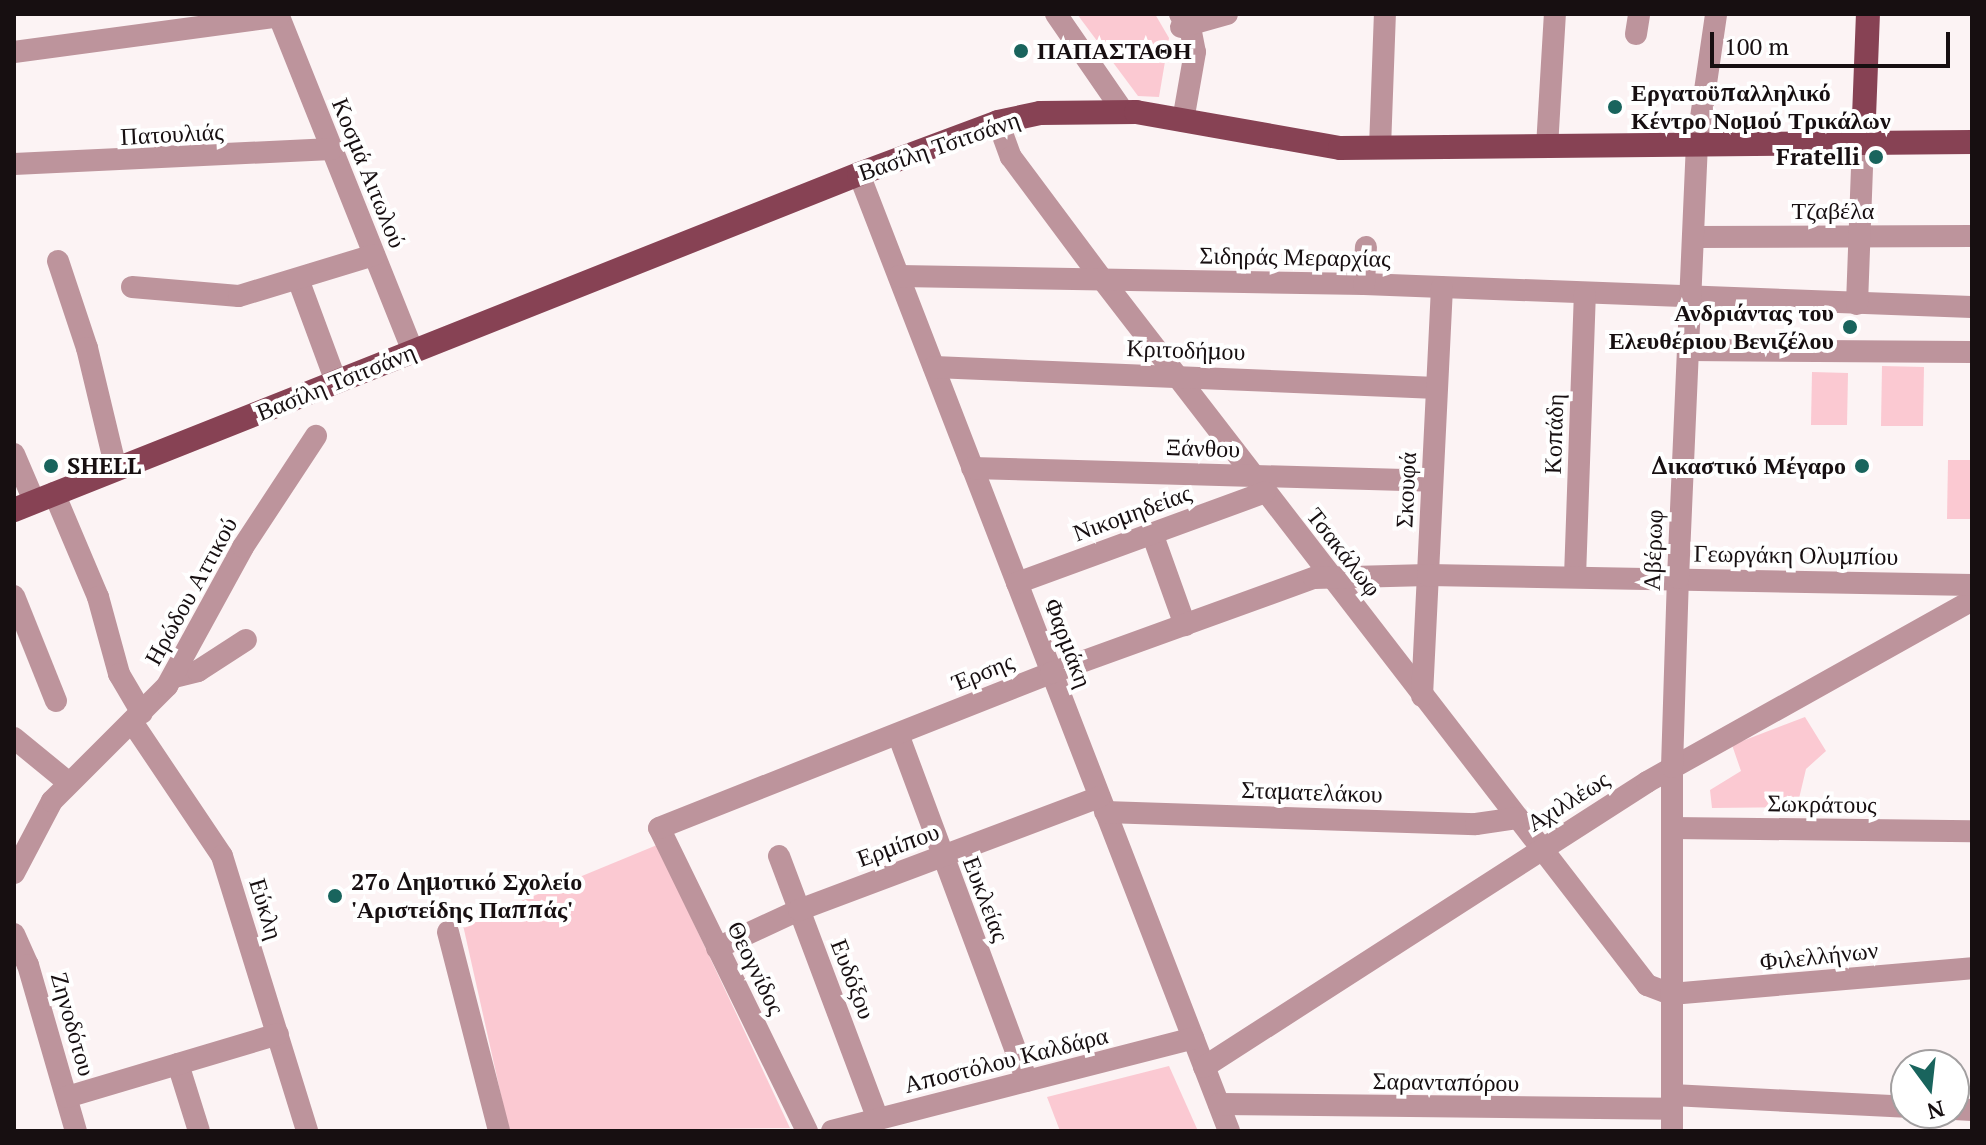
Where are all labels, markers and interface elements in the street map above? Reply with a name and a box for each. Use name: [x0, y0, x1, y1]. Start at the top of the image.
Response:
scale bar: [1714, 16, 1954, 66]
text: 100 m: [1724, 30, 1789, 62]
place label: ΠΑΠΑΣΤΑΘΗ: [1037, 37, 1192, 65]
marker: ΠΑΠΑΣΤΑΘΗ: [1012, 42, 1030, 60]
place label: Εργατοϋπαλληλικό Κέντρο Νομού Τρικάλων: [1631, 79, 1891, 135]
street label: Κοσμά Αιτωλού: [326, 94, 412, 252]
marker: Εργατοϋπαλληλικό Κέντρο Νομού Τρικάλων: [1606, 98, 1624, 116]
street label: Βασίλη Τσιτσάνη: [855, 105, 1023, 187]
street label: Πατουλιάς: [120, 117, 224, 151]
place label: Fratelli: [1776, 143, 1860, 171]
marker: Fratelli: [1867, 148, 1885, 166]
street label: Τζαβέλα: [1792, 197, 1874, 225]
street label: Σιδηράς Μεραρχίας: [1199, 241, 1391, 273]
place label: Ανδριάντας του Ελευθέριου Βενιζέλου: [1609, 299, 1834, 355]
marker: Ανδριάντας του Ελευθέριου Βενιζέλου: [1841, 318, 1859, 336]
street label: Κριτοδήμου: [1126, 334, 1246, 366]
street label: Βασίλη Τσιτσάνη: [252, 337, 420, 427]
street label: Κοπάδη: [1538, 393, 1570, 475]
street label: Ξάνθου: [1165, 432, 1241, 464]
street label: Σκουφά: [1390, 451, 1422, 529]
place label: SHELL: [67, 452, 141, 480]
place label: Δικαστικό Μέγαρο: [1652, 452, 1846, 480]
marker: SHELL: [42, 457, 60, 475]
marker: Δικαστικό Μέγαρο: [1853, 457, 1871, 475]
street label: Νικομηδείας: [1069, 478, 1195, 548]
street label: Τσακάλωφ: [1301, 502, 1387, 602]
street label: Αβέρωφ: [1637, 509, 1669, 591]
street label: Ηρώδου Αττικού: [138, 512, 244, 670]
street label: Γεωργάκη Ολυμπίου: [1693, 539, 1899, 571]
street label: Φαρμάκη: [1038, 594, 1098, 692]
street label: Έρσης: [948, 647, 1018, 697]
street label: Αχιλλέως: [1522, 765, 1614, 837]
street label: Σταματελάκου: [1241, 775, 1383, 809]
street label: Σωκράτους: [1767, 789, 1877, 819]
street label: Ερμίπου: [853, 817, 943, 873]
street label: Ευκλείας: [957, 852, 1015, 946]
place label: 27ο Δημοτικό Σχολείο 'Αριστείδης Παππάς': [351, 868, 582, 924]
street label: Εύκλη: [243, 875, 289, 943]
marker: 27ο Δημοτικό Σχολείο 'Αριστείδης Παππάς': [326, 887, 344, 905]
street label: Θεογνίδος: [721, 917, 791, 1019]
street label: Ευδόξου: [825, 935, 881, 1023]
street label: Φιλελλήνων: [1758, 935, 1880, 977]
street label: Ζηνοδότου: [44, 969, 102, 1079]
street label: Αποστόλου Καλδάρα: [901, 1021, 1111, 1099]
north arrow: [1890, 1049, 1970, 1129]
street label: Σαρανταπόρου: [1372, 1066, 1520, 1098]
text: N: [1924, 1095, 1948, 1127]

